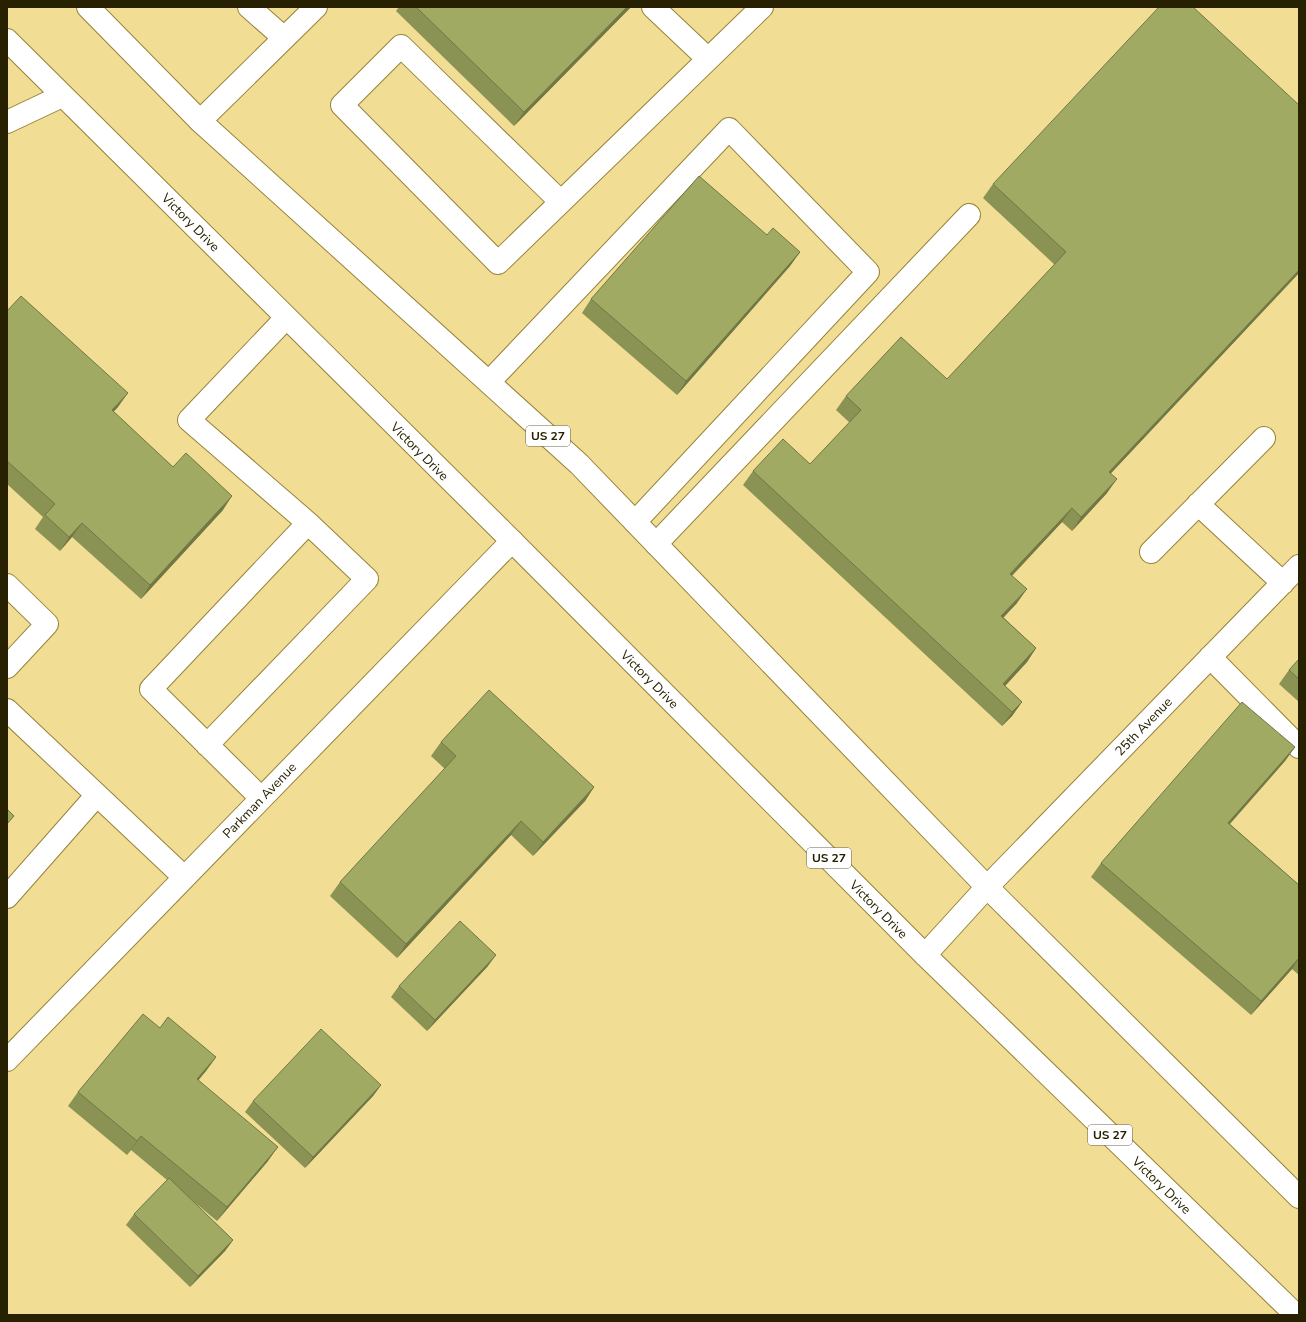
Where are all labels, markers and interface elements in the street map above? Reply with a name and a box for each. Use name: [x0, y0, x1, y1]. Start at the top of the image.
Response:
street label: Victory Drive: [156, 189, 223, 256]
street label: Victory Drive: [385, 418, 452, 485]
road number: US 27: [526, 426, 570, 446]
street label: Victory Drive: [615, 646, 682, 713]
street label: 25th Avenue: [1111, 693, 1176, 760]
street label: Parkman Avenue: [219, 759, 301, 843]
road number: US 27: [807, 848, 851, 868]
street label: Victory Drive: [844, 876, 911, 943]
road number: US 27: [1088, 1125, 1132, 1145]
street label: Victory Drive: [1127, 1152, 1195, 1219]

